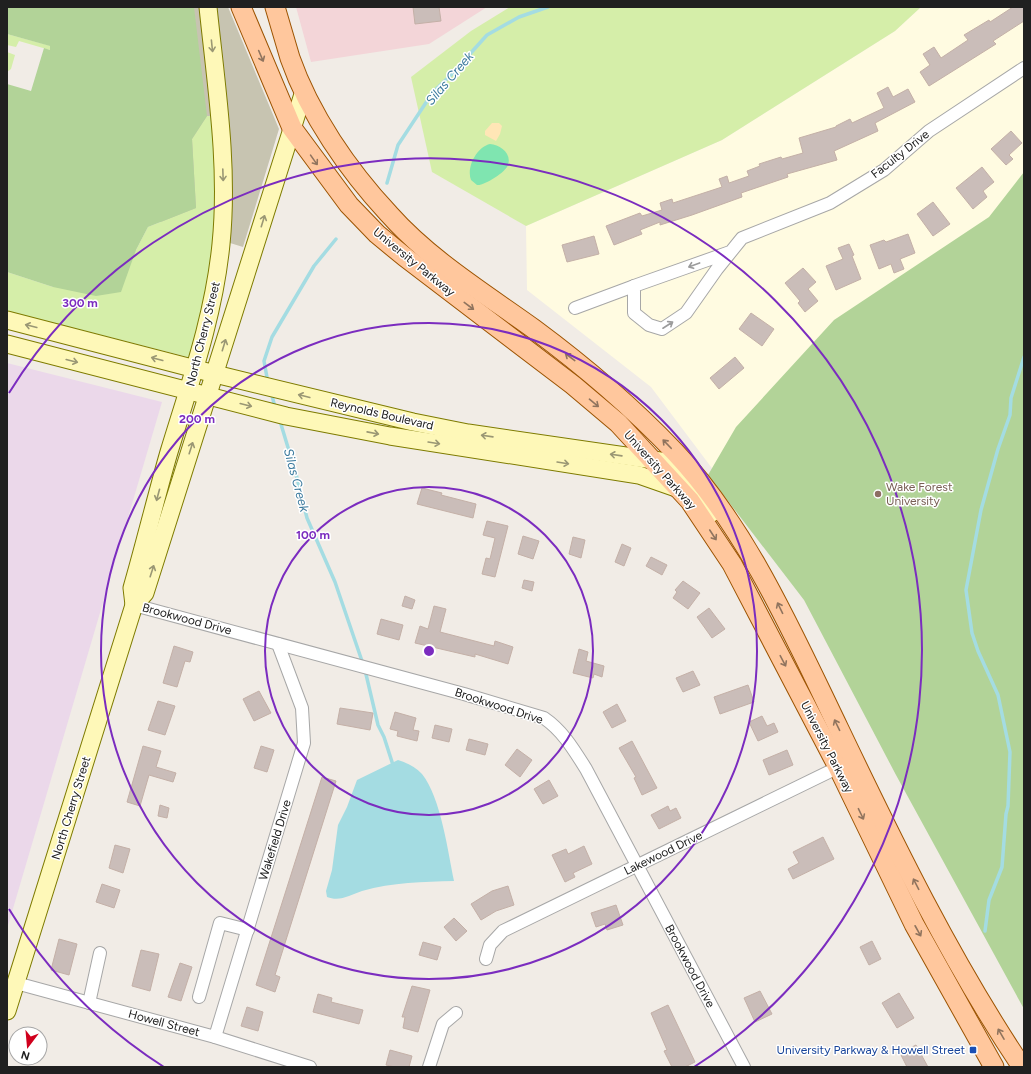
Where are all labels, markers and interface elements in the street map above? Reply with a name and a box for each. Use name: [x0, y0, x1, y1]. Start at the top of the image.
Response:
one-way arrow: [208, 39, 215, 52]
water label: Silas Creek: [422, 48, 477, 108]
one-way arrow: [258, 50, 265, 62]
street label: Faculty Drive: [868, 127, 932, 181]
one-way arrow: [310, 154, 318, 165]
one-way arrow: [219, 168, 226, 181]
one-way arrow: [260, 215, 267, 228]
street label: University Parkway: [370, 225, 458, 300]
one-way arrow: [687, 262, 700, 269]
street label: North Cherry Street: [183, 280, 223, 388]
text: 300 m: [62, 296, 98, 310]
one-way arrow: [463, 302, 474, 310]
one-way arrow: [662, 321, 673, 329]
one-way arrow: [25, 322, 38, 329]
one-way arrow: [221, 339, 228, 352]
one-way arrow: [565, 352, 576, 361]
one-way arrow: [151, 354, 164, 362]
one-way arrow: [65, 357, 78, 365]
one-way arrow: [298, 392, 311, 399]
street label: Reynolds Boulevard: [329, 395, 435, 433]
one-way arrow: [589, 398, 599, 407]
one-way arrow: [239, 402, 252, 410]
text: 200 m: [179, 412, 215, 426]
street label: University Parkway: [621, 428, 700, 513]
one-way arrow: [366, 429, 379, 437]
one-way arrow: [481, 432, 494, 440]
one-way arrow: [427, 439, 440, 447]
one-way arrow: [662, 439, 672, 449]
one-way arrow: [188, 442, 196, 454]
water label: Silas Creek: [281, 447, 312, 514]
one-way arrow: [609, 451, 622, 459]
one-way arrow: [556, 459, 569, 467]
place label: Wake Forest University: [886, 480, 953, 508]
one-way arrow: [154, 488, 161, 501]
marker: Wake Forest University: [873, 489, 883, 499]
text: 100 m: [296, 528, 330, 542]
one-way arrow: [709, 530, 717, 541]
one-way arrow: [149, 565, 156, 578]
street label: Brookwood Drive: [141, 600, 234, 638]
one-way arrow: [776, 602, 783, 614]
centre of rings: [422, 644, 436, 658]
one-way arrow: [779, 655, 787, 667]
street label: Brookwood Drive: [453, 685, 545, 727]
street label: University Parkway: [798, 699, 857, 796]
one-way arrow: [833, 719, 840, 731]
street label: North Cherry Street: [49, 754, 94, 861]
street label: Wakefield Drive: [256, 798, 294, 882]
one-way arrow: [858, 808, 865, 820]
street label: Lakewood Drive: [622, 828, 705, 878]
one-way arrow: [912, 879, 920, 891]
street label: Brookwood Drive: [662, 922, 718, 1010]
one-way arrow: [914, 925, 922, 937]
street label: Howell Street: [127, 1007, 202, 1039]
north arrow: [8, 1026, 48, 1066]
one-way arrow: [996, 1028, 1004, 1040]
place label: University Parkway & Howell Street: [777, 1043, 965, 1057]
marker: University Parkway & Howell Street: [968, 1045, 978, 1055]
text: N: [19, 1048, 31, 1063]

